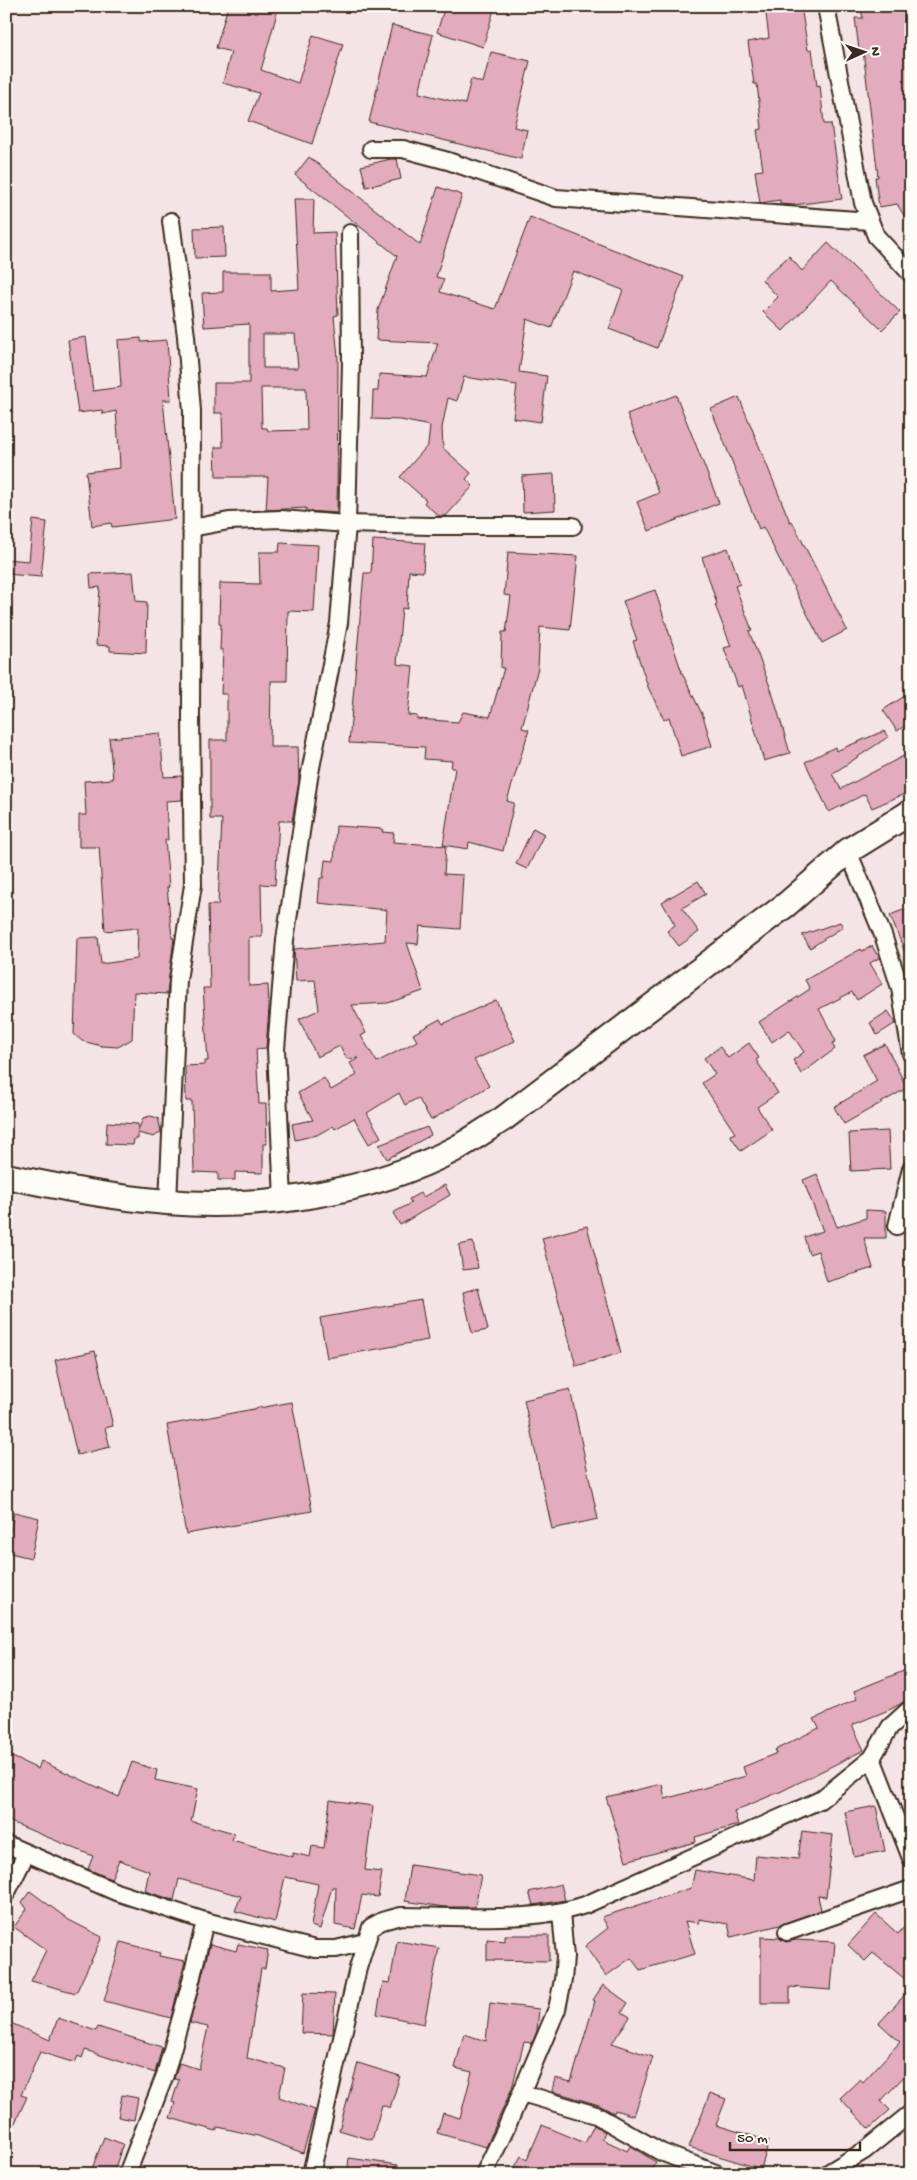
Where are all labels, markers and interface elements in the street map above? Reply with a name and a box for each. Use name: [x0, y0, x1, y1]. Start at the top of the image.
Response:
north arrow: [840, 28, 890, 78]
text: N: [866, 46, 883, 56]
scale bar: [730, 2120, 860, 2152]
text: 50 m: [737, 2130, 768, 2148]

